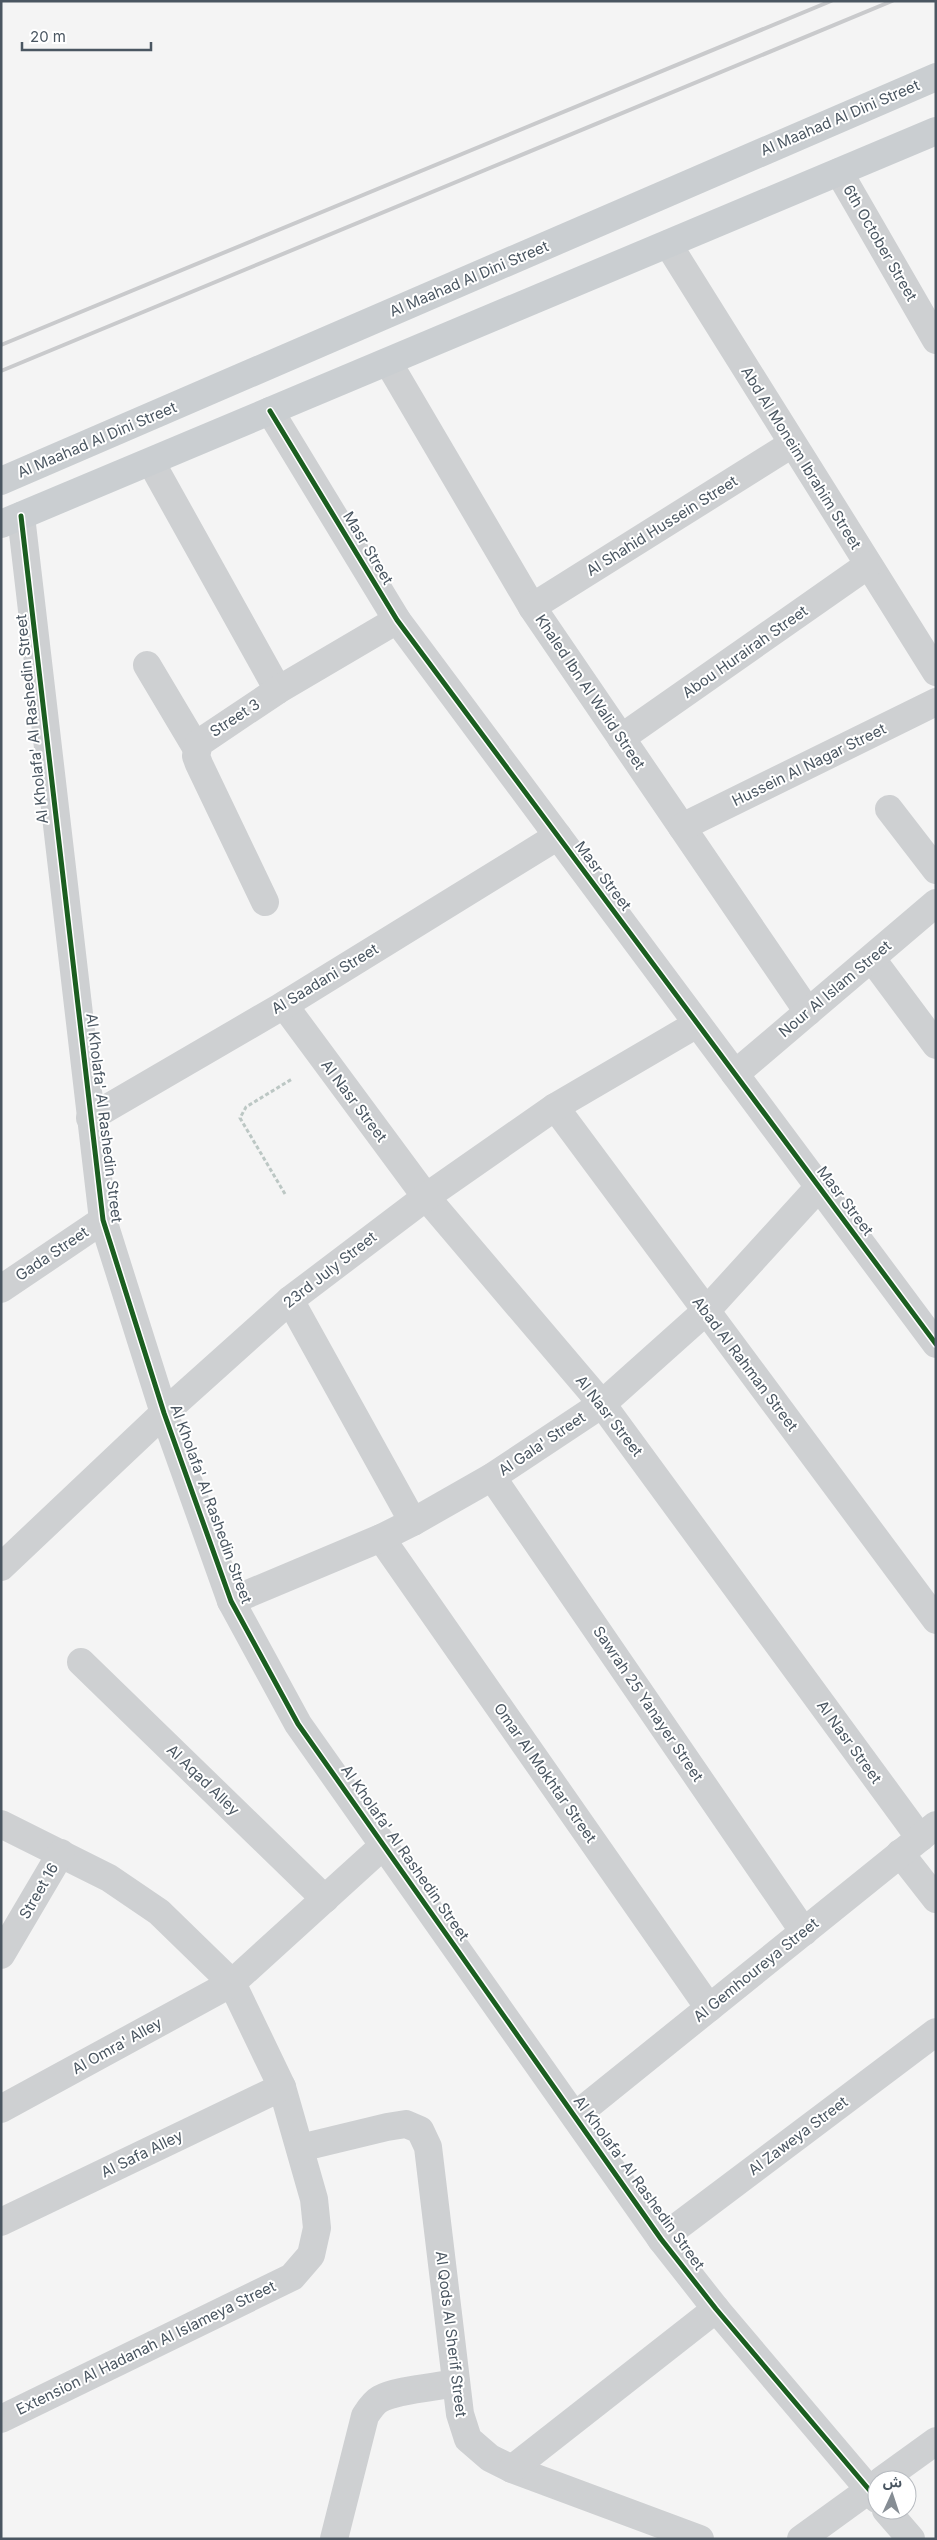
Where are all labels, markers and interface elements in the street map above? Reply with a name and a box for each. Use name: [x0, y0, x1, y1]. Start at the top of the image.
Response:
scale bar: [22, 20, 151, 52]
text: 20 m: [30, 27, 66, 46]
street label: Al Maahad Al Dini Street: [757, 75, 922, 160]
street label: 6th October Street: [839, 181, 922, 304]
street label: Al Maahad Al Dini Street: [386, 236, 551, 321]
street label: Abd Al Moneim Ibrahim Street: [737, 363, 866, 553]
street label: Al Maahad Al Dini Street: [14, 397, 179, 482]
street label: Al Shahid Hussein Street: [583, 471, 741, 580]
street label: Masr Street: [339, 508, 398, 588]
street label: Abou Hurairah Street: [678, 601, 811, 702]
street label: Khaled Ibn Al Walid Street: [531, 611, 650, 773]
street label: Al Kholafa' Al Rashedin Street: [11, 613, 52, 825]
street label: Street 3: [206, 694, 263, 741]
street label: Hussein Al Nagar Street: [729, 719, 889, 810]
street label: Masr Street: [571, 837, 636, 914]
street label: Nour Al Islam Street: [775, 936, 895, 1041]
street label: Al Saadani Street: [268, 939, 382, 1018]
street label: Al Kholafa' Al Rashedin Street: [82, 1012, 127, 1224]
street label: Al Nasr Street: [317, 1056, 392, 1146]
street label: Masr Street: [813, 1162, 878, 1239]
street label: Gada Street: [12, 1222, 92, 1285]
street label: 23rd July Street: [279, 1227, 380, 1312]
street label: Abad Al Rahman Street: [689, 1293, 802, 1435]
street label: Al Nasr Street: [572, 1371, 647, 1460]
street label: Al Kholafa' Al Rashedin Street: [167, 1402, 256, 1606]
street label: Al Gala' Street: [495, 1407, 589, 1480]
street label: Sawrah 25 Yanayer Street: [589, 1622, 708, 1785]
street label: Al Nasr Street: [813, 1696, 886, 1787]
street label: Omar Al Mokhtar Street: [490, 1699, 601, 1846]
street label: Al Aqad Alley: [163, 1740, 244, 1820]
street label: Al Kholafa' Al Rashedin Street: [337, 1761, 474, 1944]
street label: Street 16: [15, 1859, 62, 1922]
street label: Al Gemhoureya Street: [689, 1913, 822, 2026]
street label: Al Omra' Alley: [68, 2013, 166, 2078]
street label: Al Kholafa' Al Rashedin Street: [570, 2092, 709, 2274]
street label: Al Zaweya Street: [744, 2092, 851, 2179]
street label: Al Safa Alley: [98, 2125, 186, 2182]
street label: Al Qods Al Sherif Street: [432, 2250, 471, 2418]
street label: Extension Al Hadanah Al Islameya Street: [13, 2276, 279, 2419]
north arrow: [867, 2470, 917, 2520]
text: ش: [883, 2473, 903, 2491]

